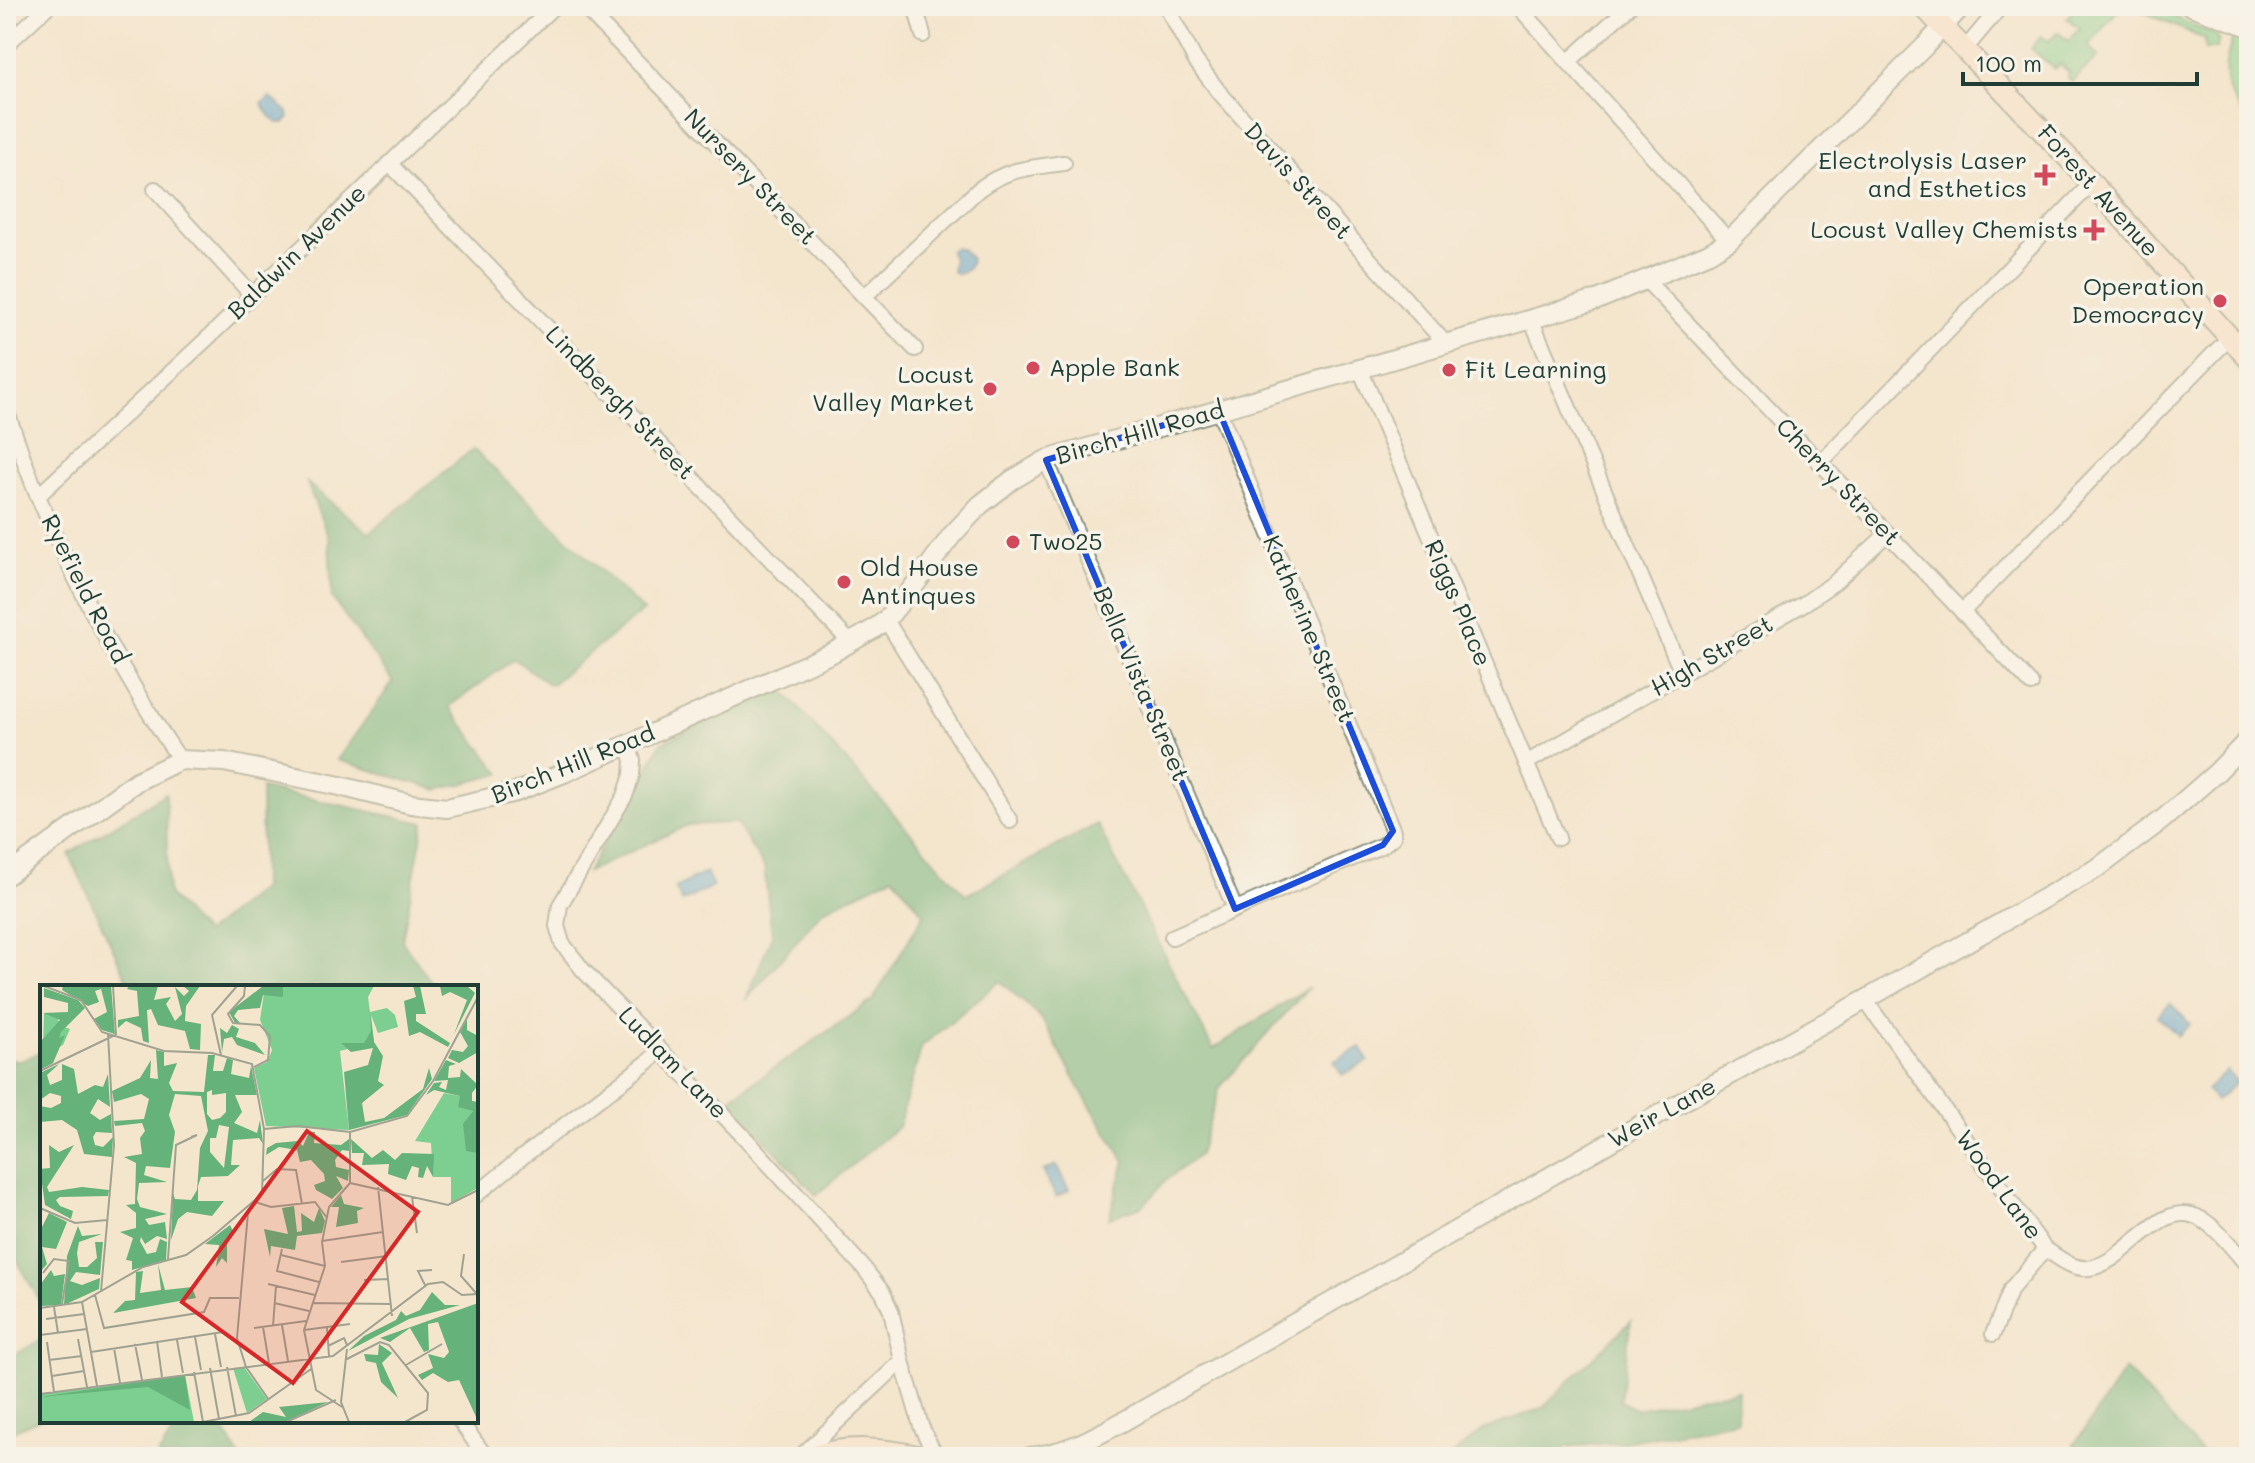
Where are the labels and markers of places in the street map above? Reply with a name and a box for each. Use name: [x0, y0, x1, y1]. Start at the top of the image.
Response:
place label: Electrolysis Laser and Esthetics: [1818, 144, 2027, 203]
marker: Electrolysis Laser and Esthetics: [2034, 164, 2056, 186]
place label: Locust Valley Chemists: [1811, 213, 2078, 244]
marker: Locust Valley Chemists: [2085, 221, 2103, 239]
place label: Operation Democracy: [2072, 270, 2204, 329]
marker: Operation Democracy: [2211, 292, 2229, 310]
place label: Apple Bank: [1049, 351, 1180, 382]
place label: Fit Learning: [1465, 353, 1606, 384]
place label: Locust Valley Market: [812, 358, 974, 417]
marker: Apple Bank: [1024, 359, 1042, 377]
marker: Fit Learning: [1440, 361, 1458, 379]
marker: Locust Valley Market: [981, 380, 999, 398]
place label: Two25: [1029, 525, 1103, 556]
marker: Two25: [1004, 533, 1022, 551]
place label: Old House Antinques: [860, 551, 979, 610]
marker: Old House Antinques: [835, 573, 853, 591]

